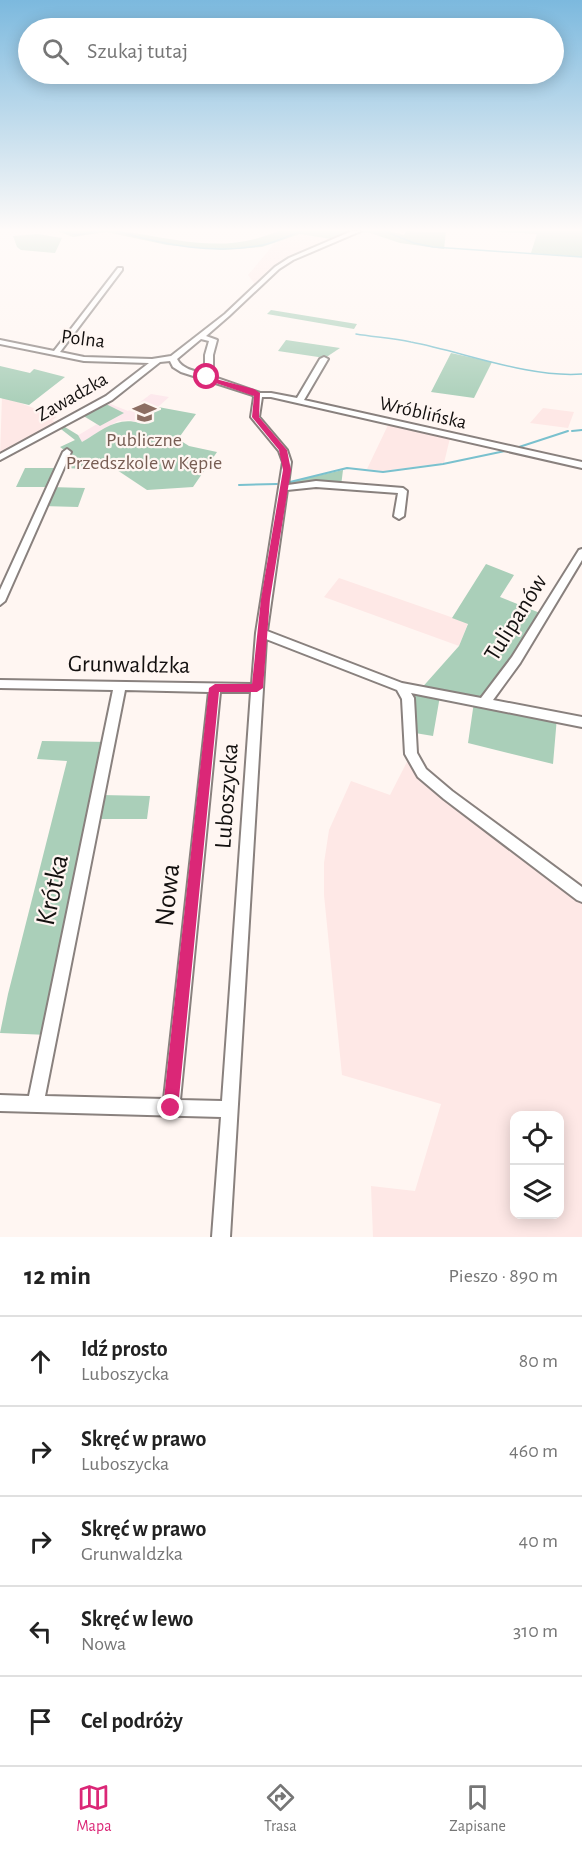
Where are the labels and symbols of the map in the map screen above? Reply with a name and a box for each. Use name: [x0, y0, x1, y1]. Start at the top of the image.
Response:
street label: Polna: [60, 326, 106, 352]
route start: [193, 363, 219, 389]
street label: Zawadzka: [33, 369, 111, 425]
street label: Wróblińska: [377, 393, 469, 433]
school or university icon: Publiczne Przedszkole w Kępie: [131, 399, 157, 425]
place label: Publiczne Przedszkole w Kępie: [66, 430, 222, 473]
street label: Tulipanów: [480, 570, 552, 666]
street label: Grunwaldzka: [68, 652, 190, 678]
street label: Luboszycka: [211, 742, 243, 850]
street label: Krótka: [32, 852, 74, 928]
street label: Nowa: [151, 862, 185, 928]
route end: [157, 1094, 183, 1120]

